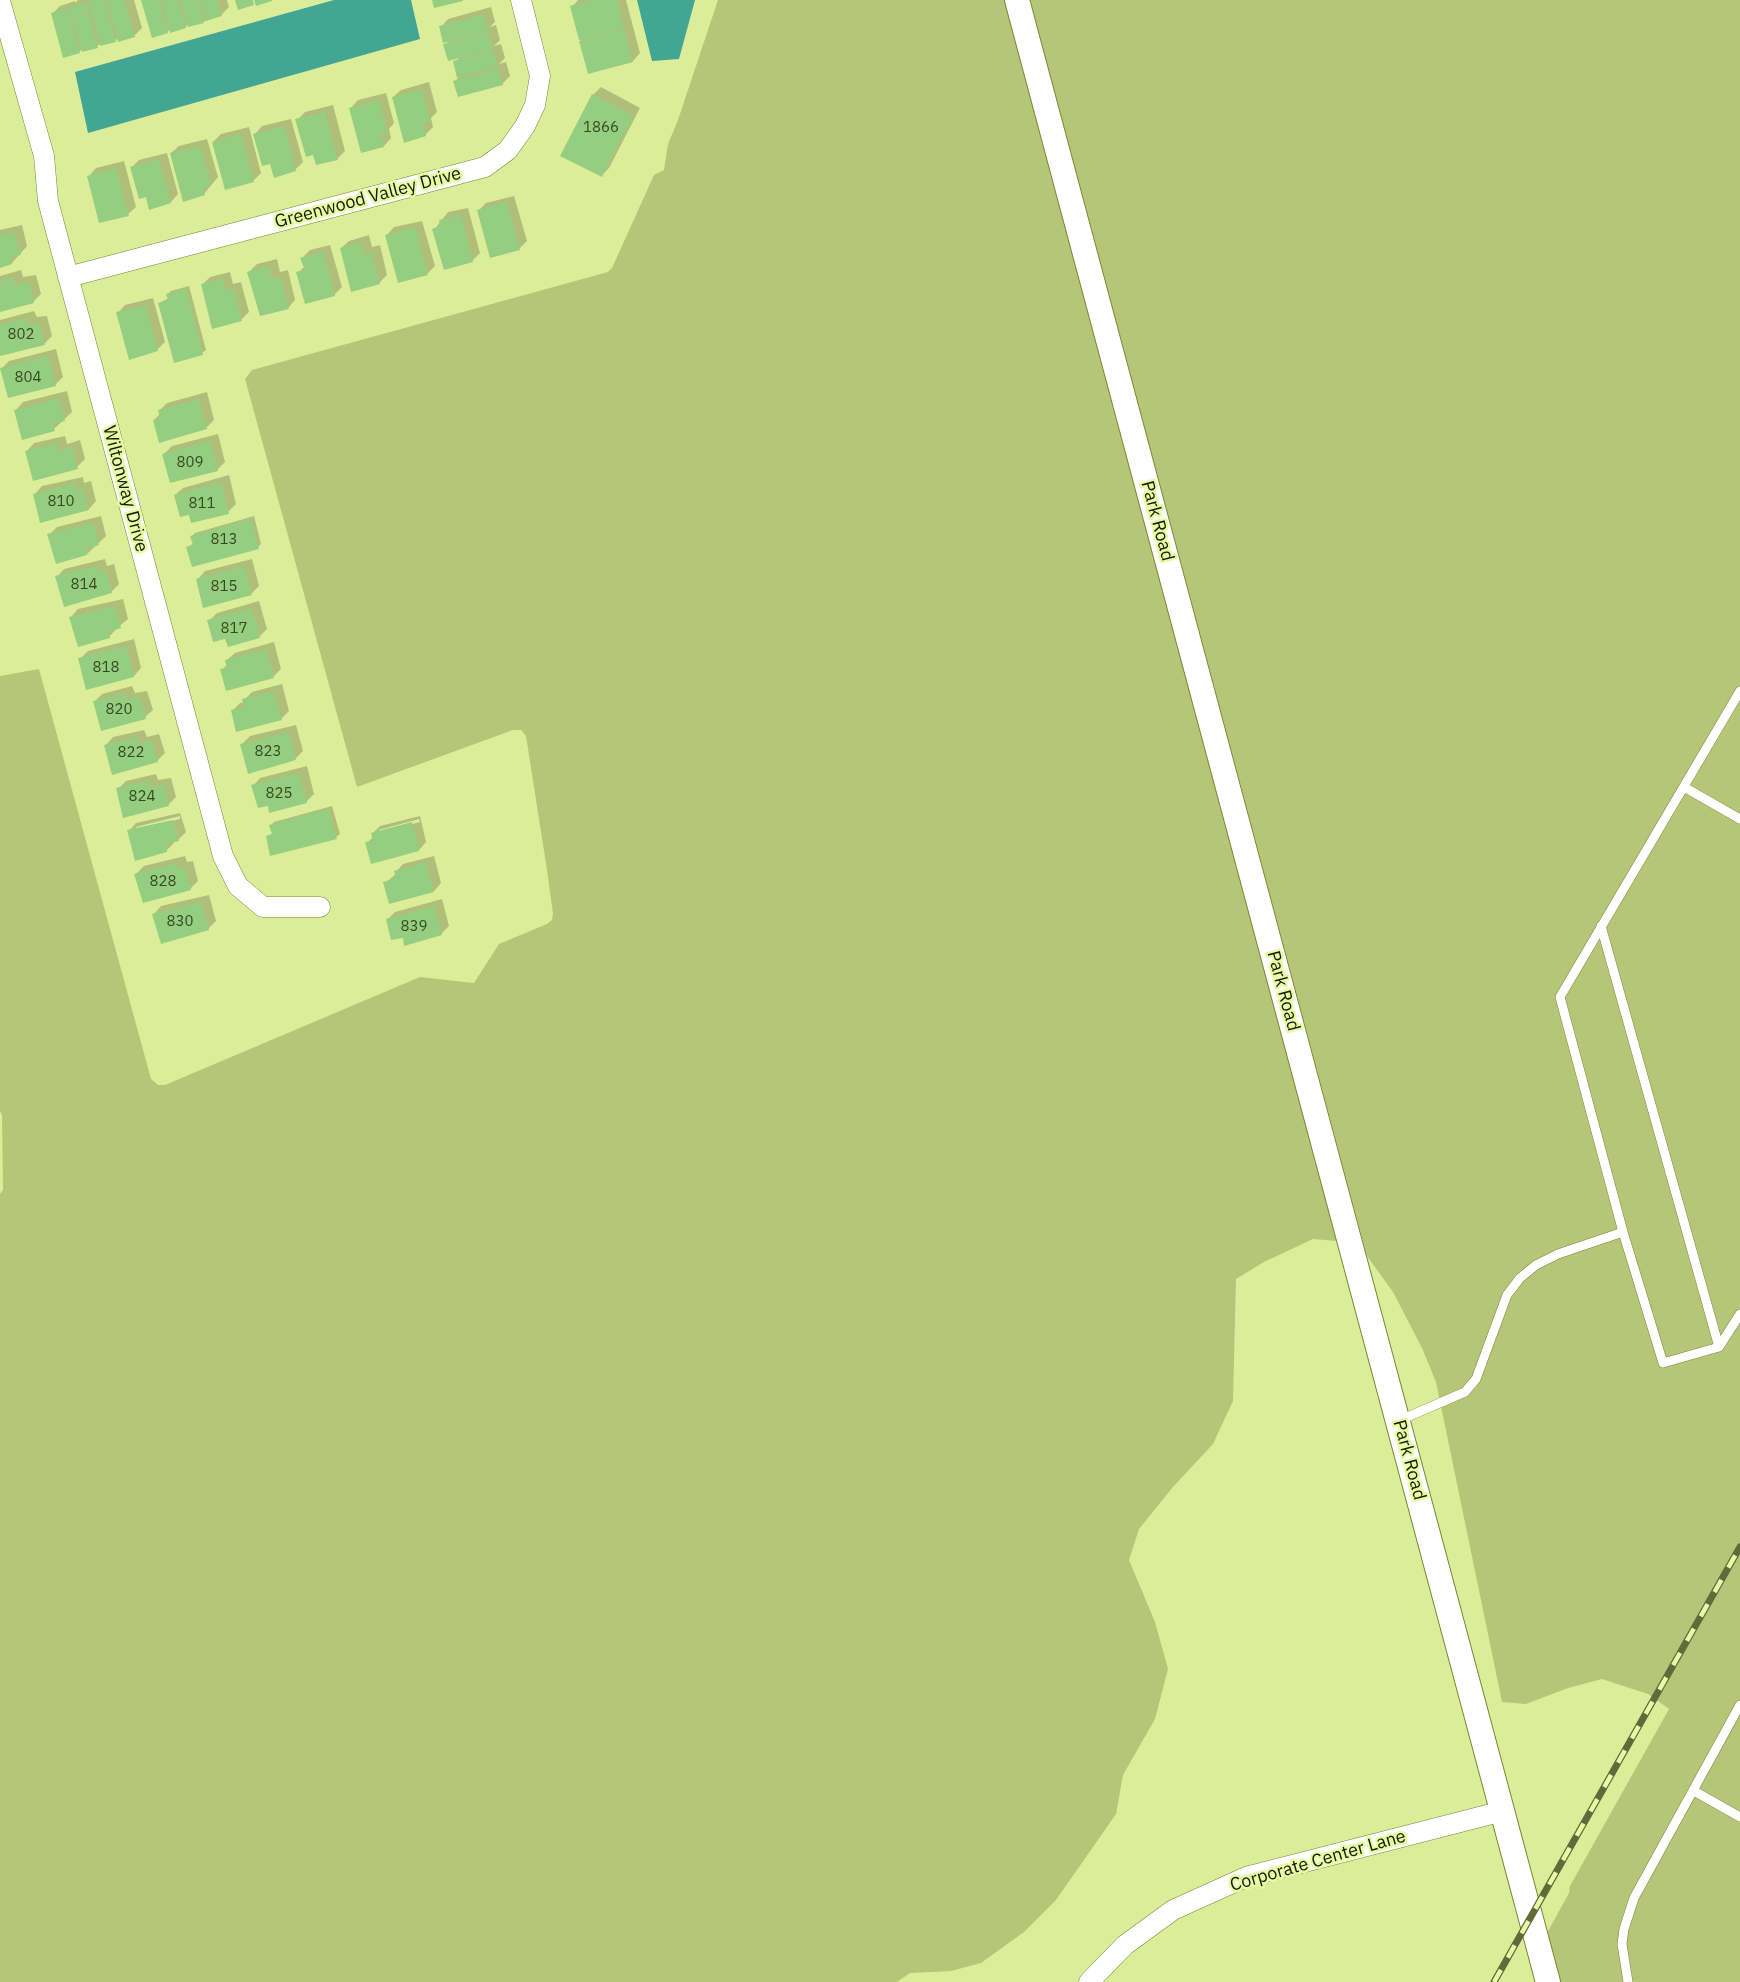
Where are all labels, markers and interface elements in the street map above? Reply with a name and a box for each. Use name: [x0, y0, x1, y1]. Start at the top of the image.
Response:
house number: 1866: [583, 119, 619, 137]
street label: Greenwood Valley Drive: [272, 163, 464, 233]
house number: 802: [8, 326, 34, 344]
house number: 804: [15, 369, 41, 387]
street label: Wiltonway Drive: [98, 423, 152, 555]
house number: 809: [177, 454, 203, 472]
street label: Park Road: [1136, 479, 1178, 563]
house number: 810: [48, 493, 74, 511]
house number: 811: [189, 495, 215, 513]
house number: 813: [211, 531, 237, 549]
house number: 814: [71, 576, 97, 594]
house number: 815: [211, 578, 237, 596]
house number: 817: [221, 620, 247, 638]
house number: 818: [93, 659, 119, 677]
house number: 820: [106, 701, 132, 719]
house number: 823: [255, 743, 281, 761]
house number: 822: [118, 744, 144, 762]
house number: 825: [266, 785, 292, 803]
house number: 824: [129, 788, 155, 806]
house number: 828: [150, 873, 176, 891]
house number: 830: [167, 913, 193, 931]
house number: 839: [401, 918, 427, 936]
street label: Park Road: [1262, 949, 1304, 1033]
street label: Park Road: [1388, 1418, 1430, 1502]
street label: Corporate Center Lane: [1228, 1826, 1408, 1896]

